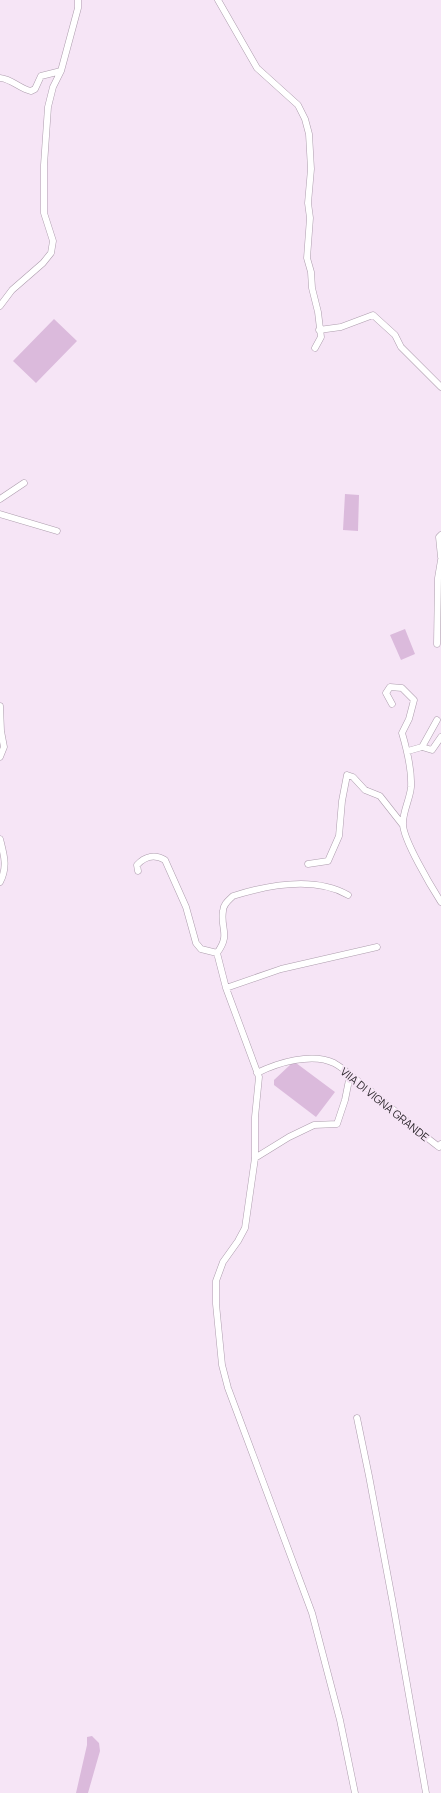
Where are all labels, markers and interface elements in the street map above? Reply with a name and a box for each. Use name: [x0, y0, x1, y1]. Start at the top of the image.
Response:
street label: VIIA DI VIGNA GRANDE: [338, 1064, 432, 1144]

